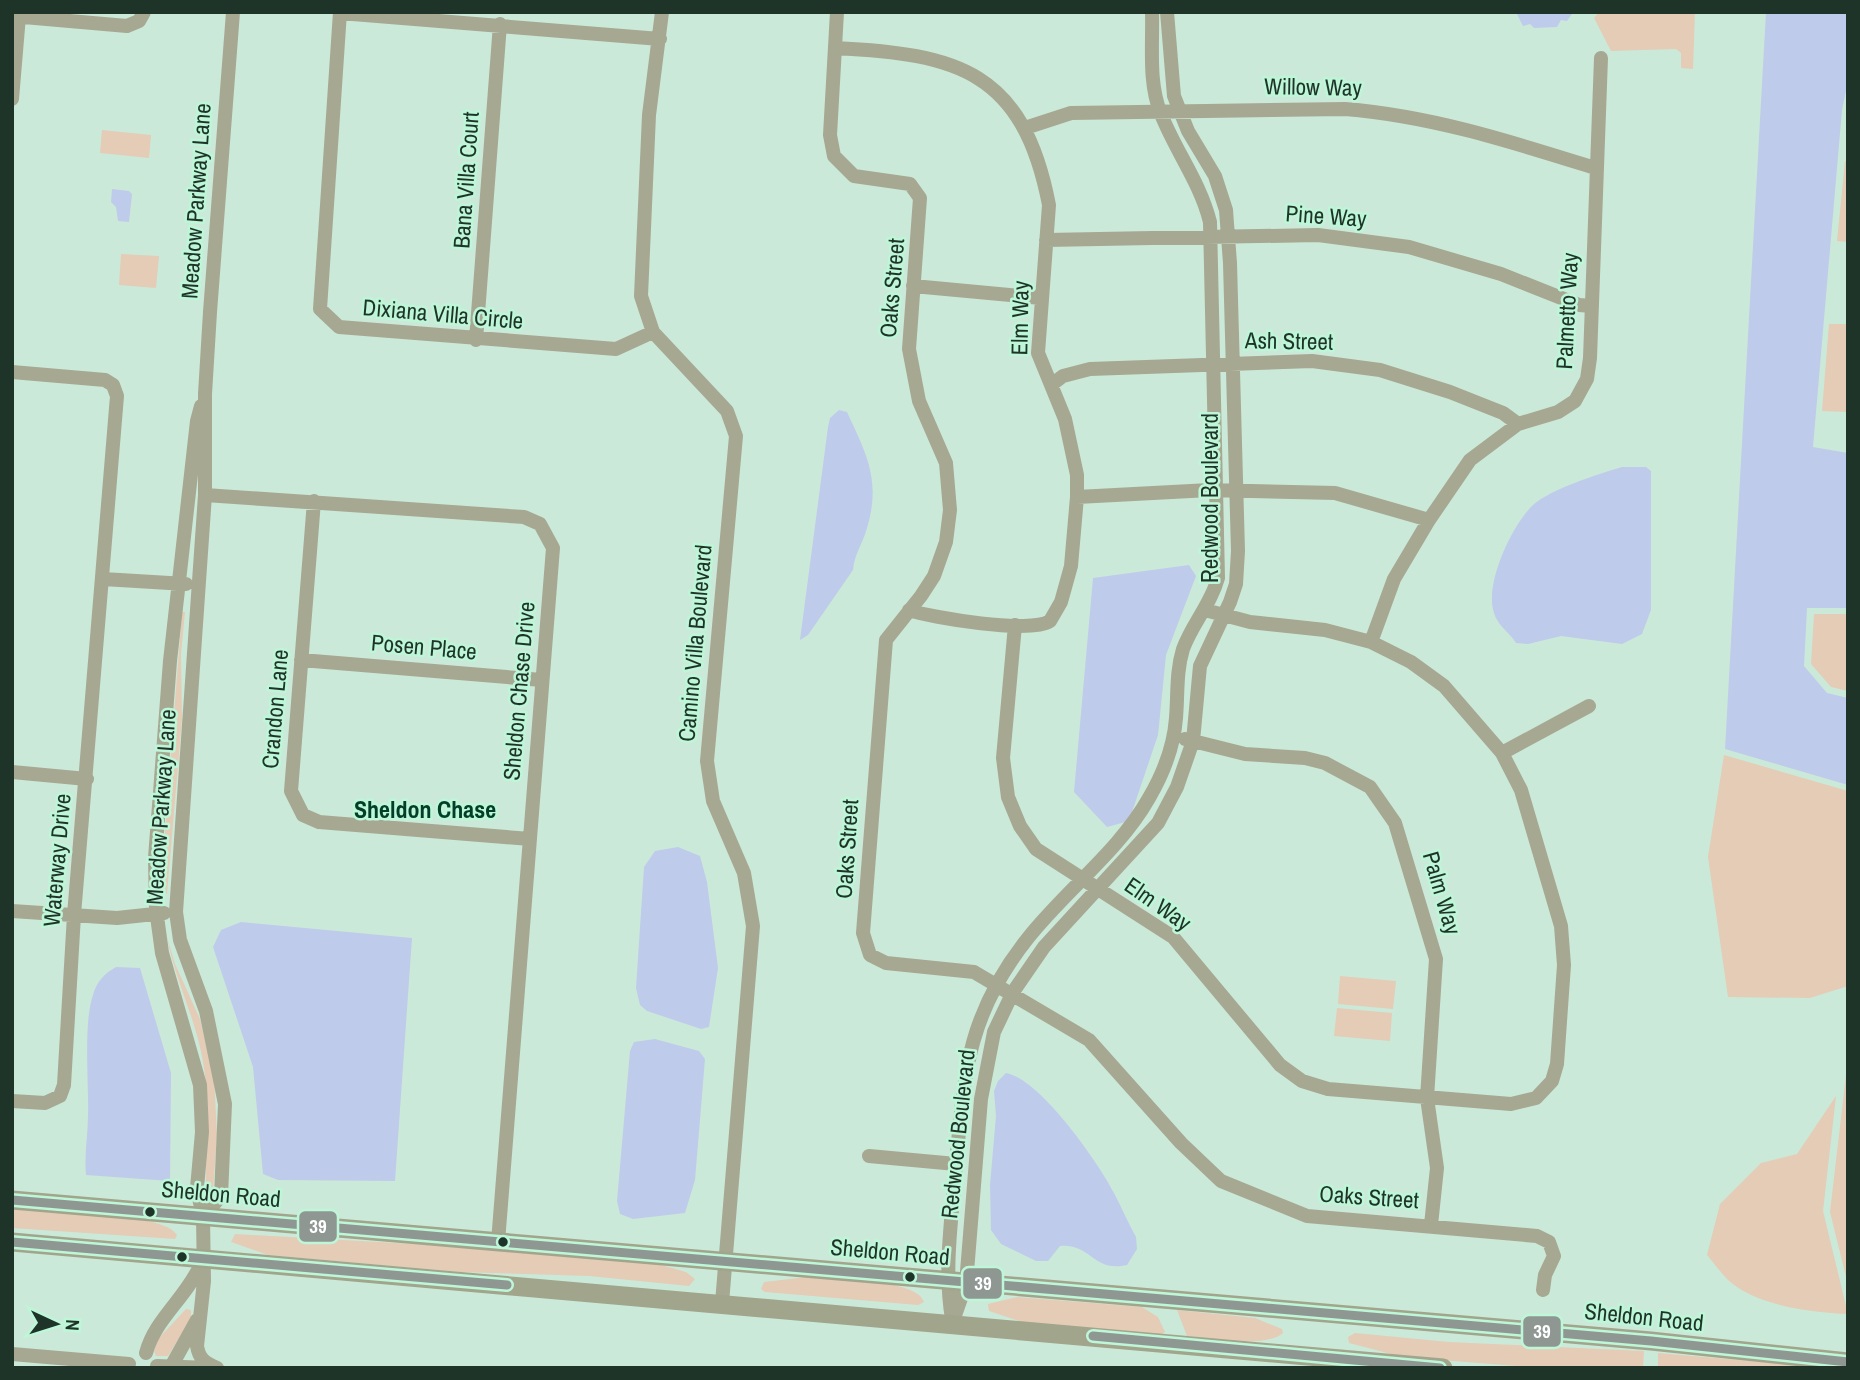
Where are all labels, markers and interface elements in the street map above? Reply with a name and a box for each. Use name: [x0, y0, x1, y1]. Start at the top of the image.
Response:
street label: Willow Way: [1264, 70, 1363, 103]
street label: Meadow Parkway Lane: [173, 102, 218, 300]
street label: Bana Villa Court: [445, 111, 486, 249]
street label: Pine Way: [1285, 197, 1368, 234]
street label: Oaks Street: [872, 237, 911, 339]
street label: Palmetto Way: [1548, 251, 1585, 370]
street label: Elm Way: [1003, 280, 1036, 356]
street label: Dixiana Villa Circle: [361, 291, 525, 336]
street label: Ash Street: [1244, 324, 1333, 357]
street label: Redwood Boulevard: [1194, 413, 1225, 583]
street label: Camino Villa Boulevard: [670, 543, 719, 743]
street label: Sheldon Chase Drive: [495, 600, 542, 782]
street label: Posen Place: [370, 626, 478, 667]
street label: Crandon Lane: [254, 648, 295, 770]
street label: Meadow Parkway Lane: [138, 708, 183, 906]
street label: Waterway Drive: [35, 792, 78, 928]
district label: Sheldon Chase: [354, 793, 496, 825]
street label: Oaks Street: [828, 798, 865, 900]
street label: Palm Way: [1416, 848, 1469, 939]
street label: Elm Way: [1119, 869, 1198, 938]
street label: Redwood Boulevard: [933, 1048, 982, 1220]
street label: Sheldon Road: [160, 1173, 282, 1214]
street label: Oaks Street: [1318, 1178, 1420, 1215]
unlabelled marker: [143, 1205, 157, 1219]
line badge: 39: [298, 1210, 338, 1243]
text: 39: [309, 1213, 327, 1239]
street label: Sheldon Road: [829, 1231, 951, 1272]
unlabelled marker: [496, 1235, 510, 1249]
unlabelled marker: [175, 1250, 189, 1264]
line badge: 39: [962, 1267, 1003, 1300]
unlabelled marker: [903, 1270, 917, 1284]
text: 39: [974, 1270, 992, 1296]
north arrow: [21, 1289, 91, 1359]
street label: Sheldon Road: [1583, 1295, 1705, 1338]
line badge: 39: [1522, 1315, 1562, 1348]
text: 39: [1533, 1318, 1551, 1344]
text: N: [60, 1319, 86, 1332]

